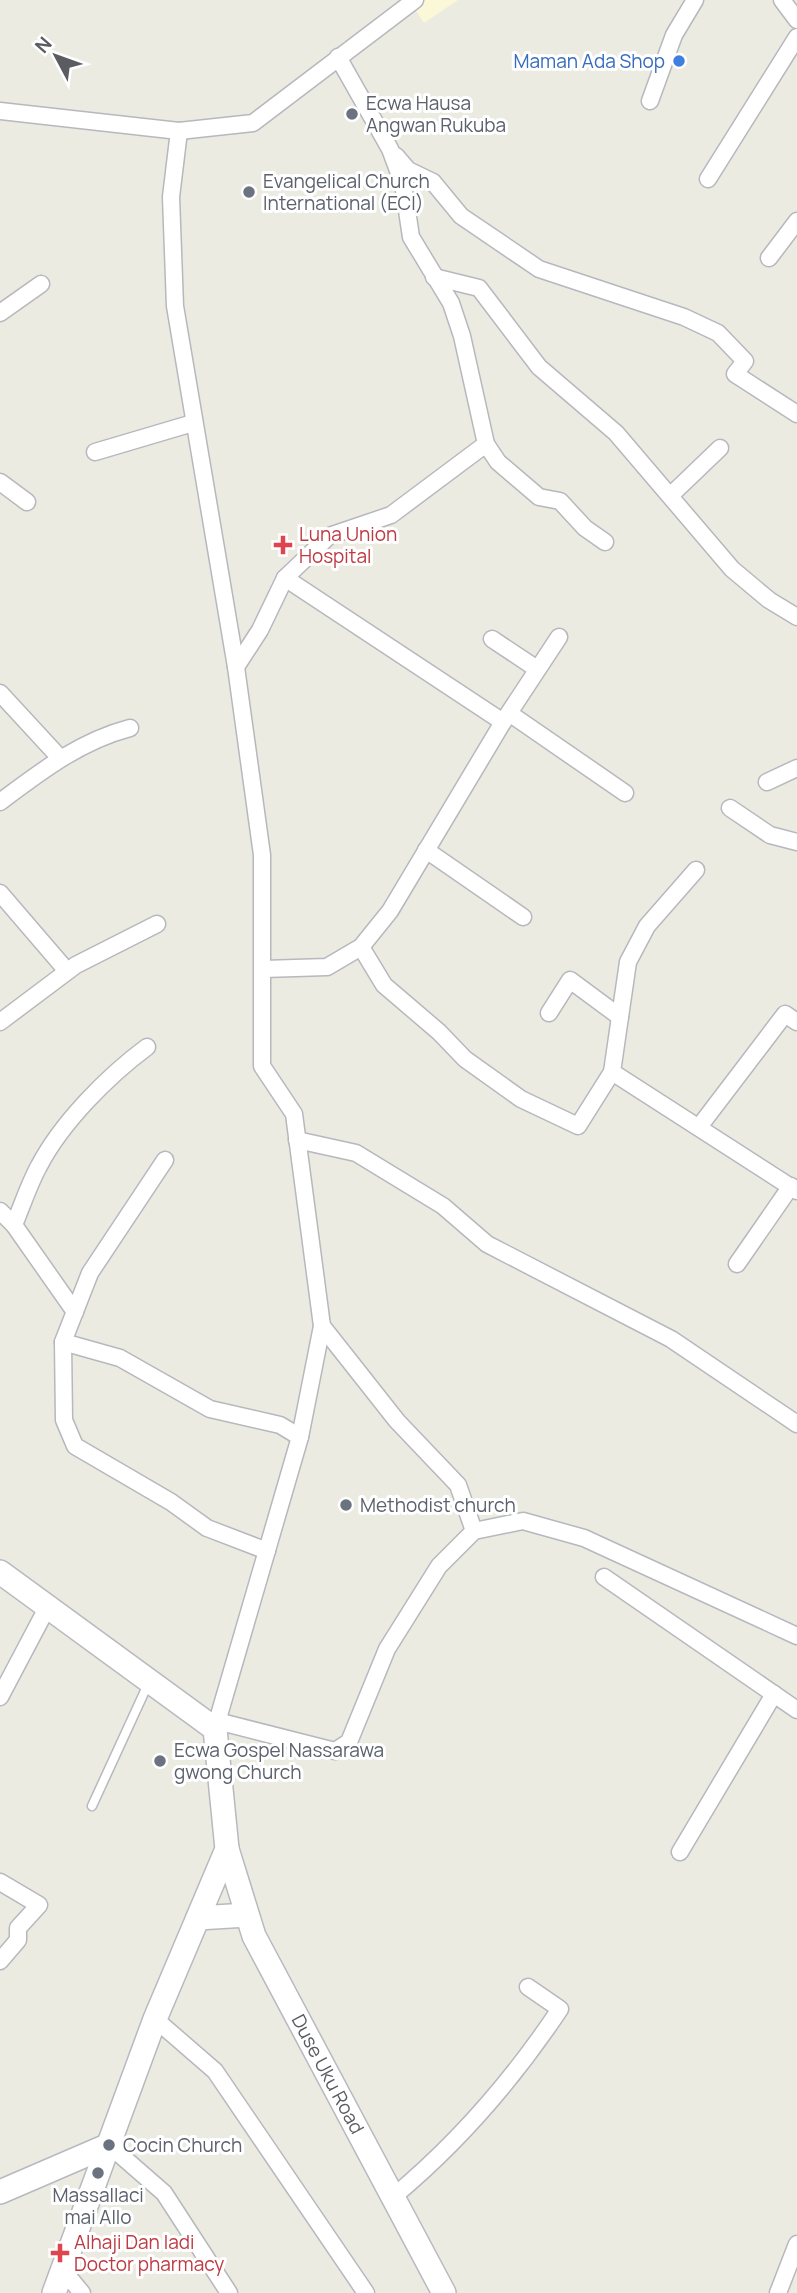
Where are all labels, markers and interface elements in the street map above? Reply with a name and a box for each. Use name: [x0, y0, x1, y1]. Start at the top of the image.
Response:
north arrow: [21, 21, 91, 91]
text: N: [29, 31, 57, 59]
place label: Maman Ada Shop: [514, 48, 665, 74]
marker: Maman Ada Shop: [671, 53, 687, 69]
place label: Ecwa Hausa Angwan Rukuba: [366, 90, 506, 138]
marker: Ecwa Hausa Angwan Rukuba: [344, 106, 360, 122]
place label: Evangelical Church International (ECI): [263, 168, 430, 216]
marker: Evangelical Church International (ECI): [241, 184, 257, 200]
place label: Luna Union Hospital: [299, 521, 397, 569]
marker: Luna Union Hospital: [273, 535, 293, 555]
place label: Methodist church: [360, 1492, 516, 1518]
marker: Methodist church: [338, 1497, 354, 1513]
place label: Ecwa Gospel Nassarawa gwong Church: [174, 1737, 384, 1785]
marker: Ecwa Gospel Nassarawa gwong Church: [152, 1753, 168, 1769]
street label: Duse Uku Road: [286, 2010, 370, 2138]
place label: Cocin Church: [123, 2132, 242, 2158]
marker: Cocin Church: [101, 2137, 117, 2153]
marker: Massallaci mai Allo: [90, 2165, 106, 2181]
place label: Massallaci mai Allo: [52, 2182, 144, 2230]
place label: Alhaji Dan ladi Doctor pharmacy: [74, 2229, 224, 2277]
marker: Alhaji Dan ladi Doctor pharmacy: [52, 2245, 68, 2261]

